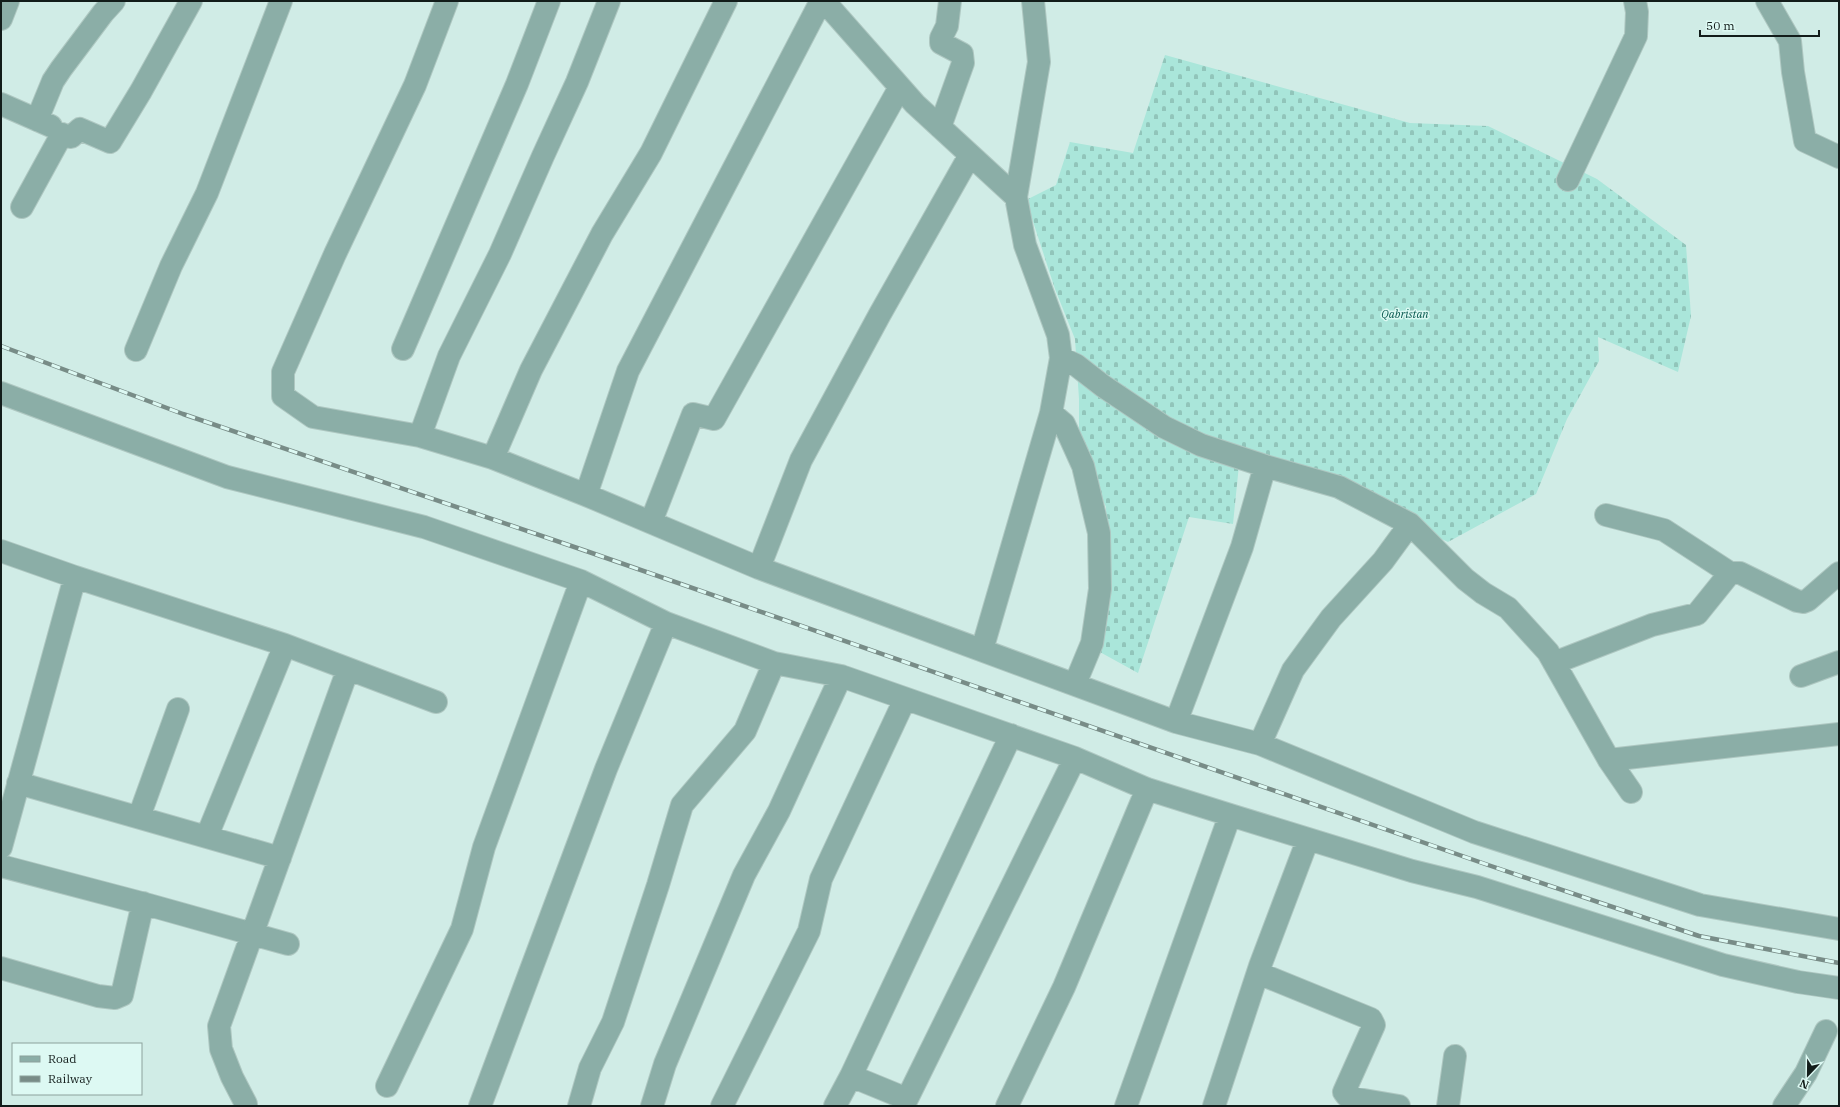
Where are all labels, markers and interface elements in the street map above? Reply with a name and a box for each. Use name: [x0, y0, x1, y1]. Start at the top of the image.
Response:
scale bar: [1700, 12, 1819, 38]
text: 50 m: [1706, 18, 1735, 33]
park label: Qabristan: [1381, 307, 1429, 321]
legend: [12, 1043, 142, 1095]
text: Road: [48, 1051, 77, 1066]
north arrow: [1788, 1055, 1828, 1095]
text: Railway: [48, 1071, 93, 1086]
text: N: [1797, 1076, 1811, 1092]

